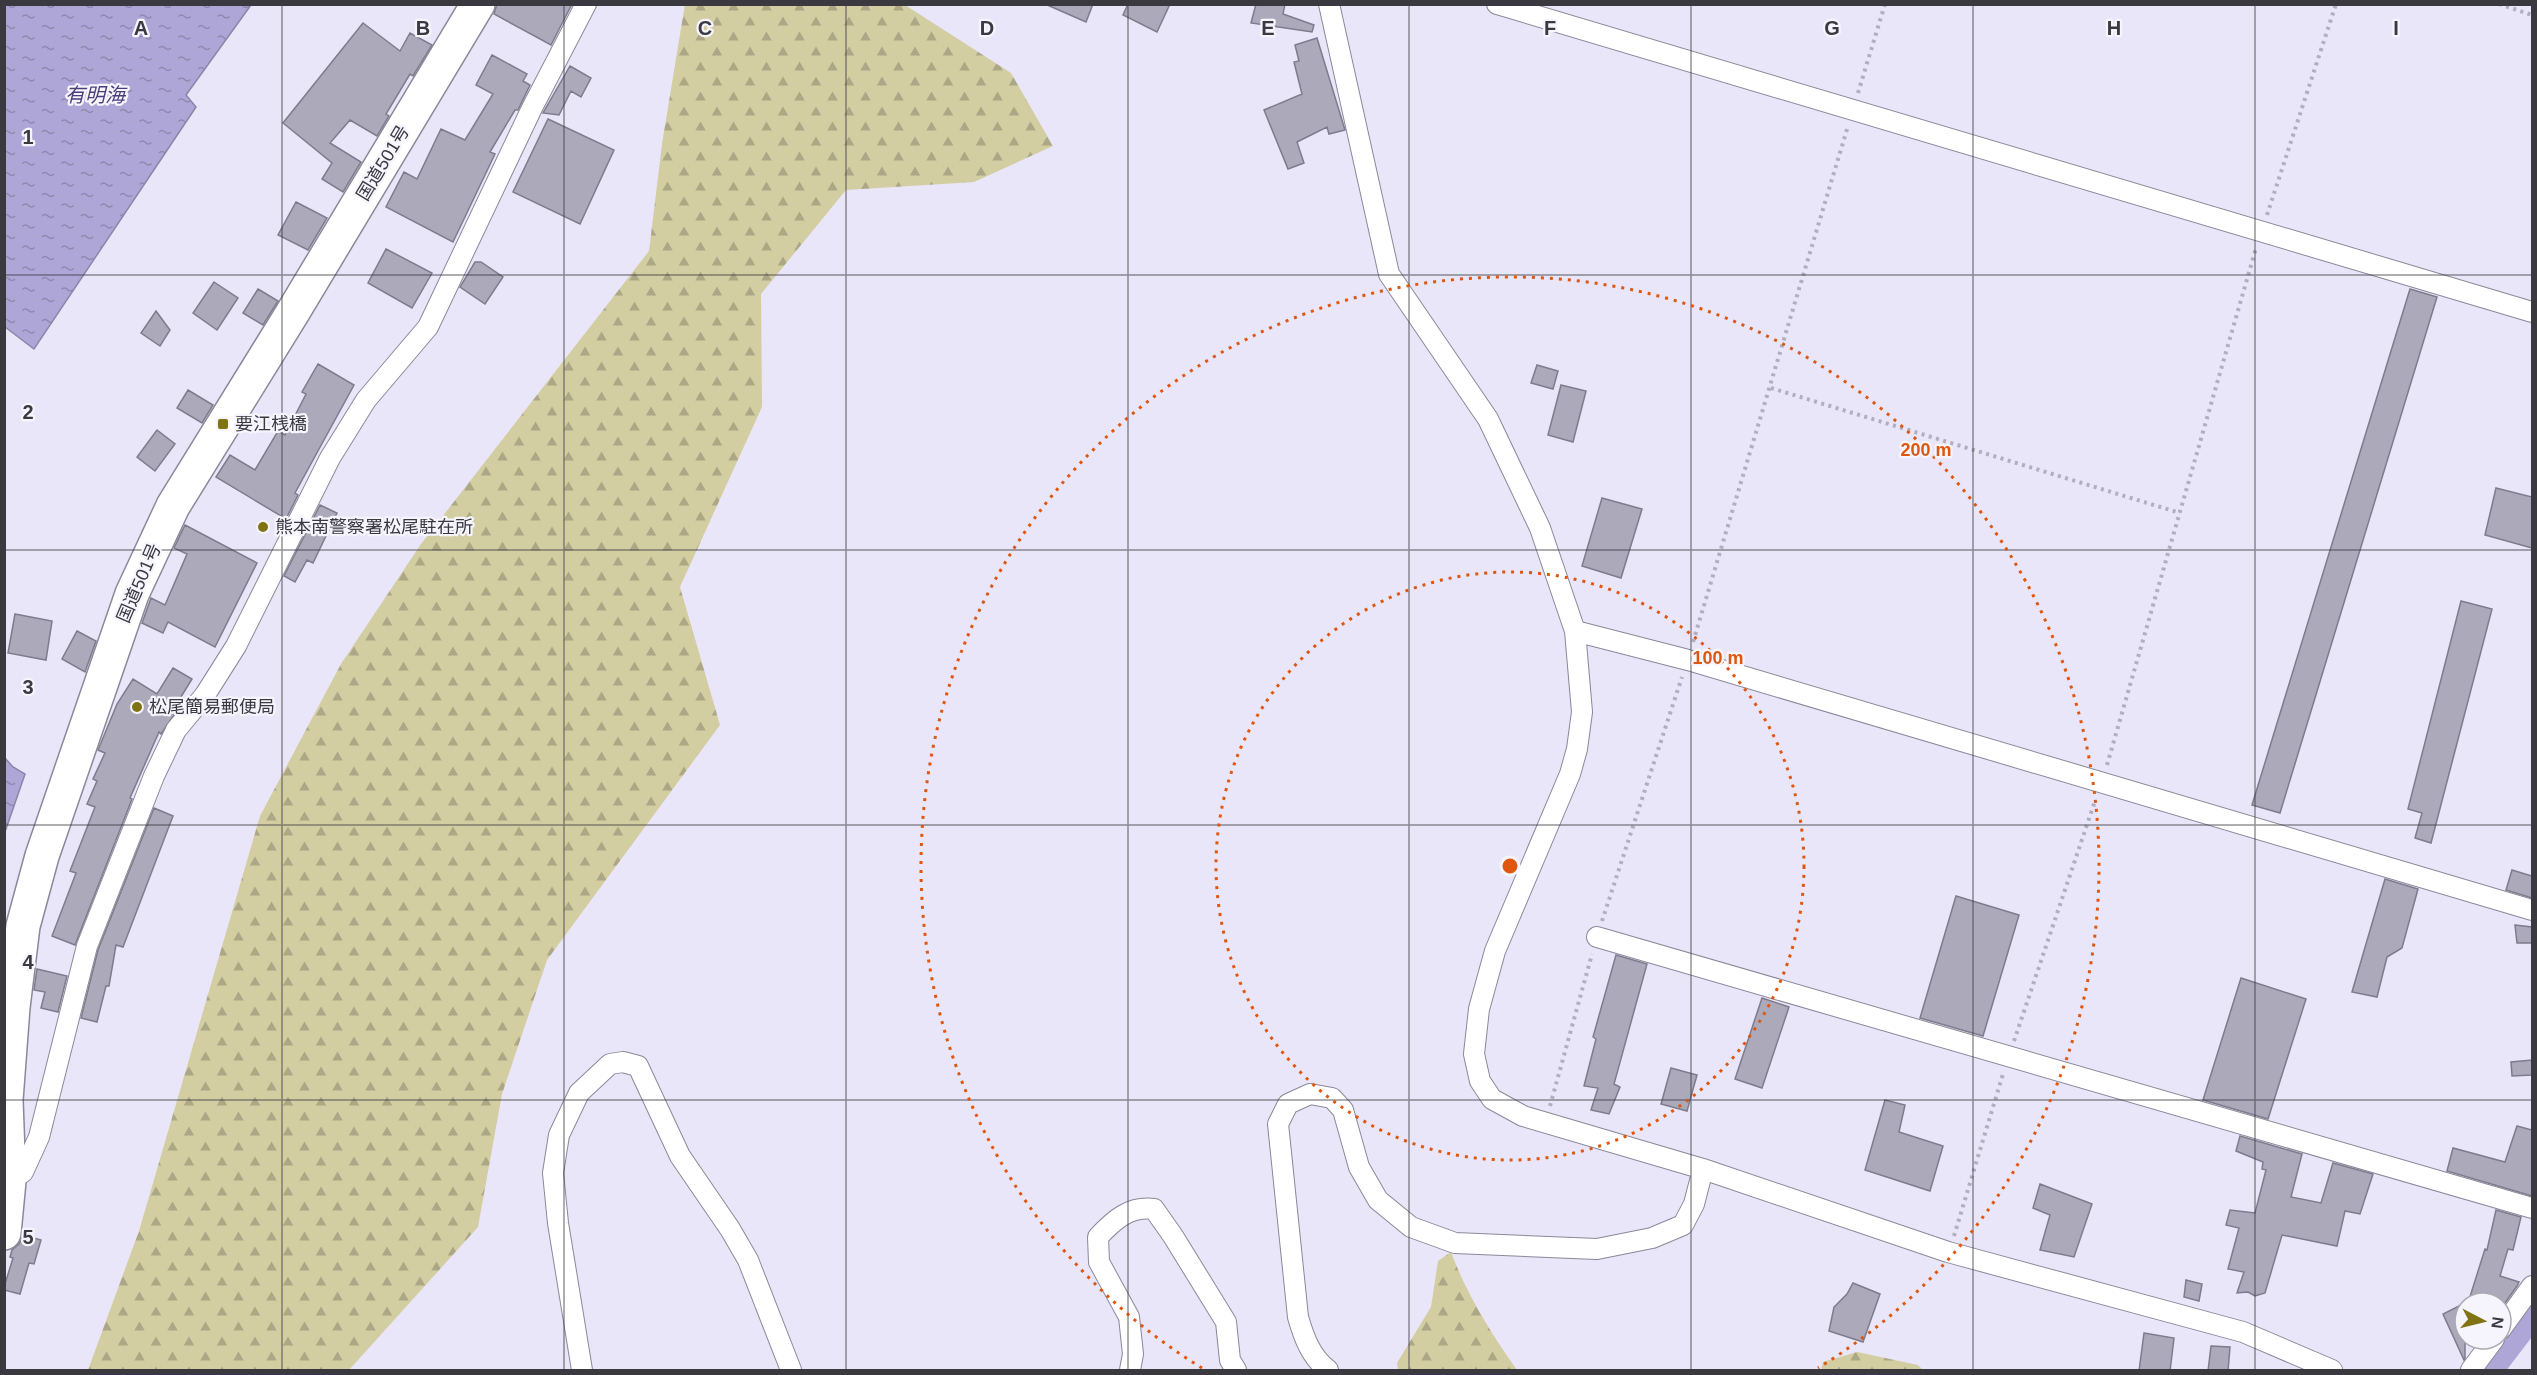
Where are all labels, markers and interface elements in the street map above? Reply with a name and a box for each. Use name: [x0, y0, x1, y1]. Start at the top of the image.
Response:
text: A: [134, 17, 148, 39]
text: B: [416, 17, 430, 39]
text: C: [698, 17, 712, 39]
text: D: [980, 17, 994, 39]
text: E: [1261, 17, 1275, 39]
text: F: [1544, 17, 1556, 39]
text: G: [1824, 17, 1840, 39]
text: H: [2107, 17, 2121, 39]
text: I: [2393, 17, 2399, 39]
water label: 有明海: [65, 84, 128, 106]
street label: 国道501号: [353, 122, 413, 204]
text: 1: [22, 126, 34, 148]
text: 2: [22, 401, 34, 423]
place label: 要江桟橋: [235, 414, 307, 434]
marker: 要江桟橋: [216, 417, 230, 431]
text: 200 m: [1900, 440, 1952, 460]
place label: 熊本南警察署松尾駐在所: [275, 517, 473, 537]
marker: 熊本南警察署松尾駐在所: [256, 520, 270, 534]
street label: 国道501号: [113, 540, 165, 626]
text: 100 m: [1692, 648, 1744, 668]
text: 3: [22, 676, 34, 698]
place label: 松尾簡易郵便局: [149, 697, 275, 717]
marker: 松尾簡易郵便局: [130, 700, 144, 714]
centre of rings: [1500, 856, 1520, 876]
text: 4: [22, 951, 34, 973]
text: 5: [22, 1226, 34, 1248]
north arrow: [2453, 1291, 2513, 1351]
text: N: [2488, 1316, 2507, 1330]

